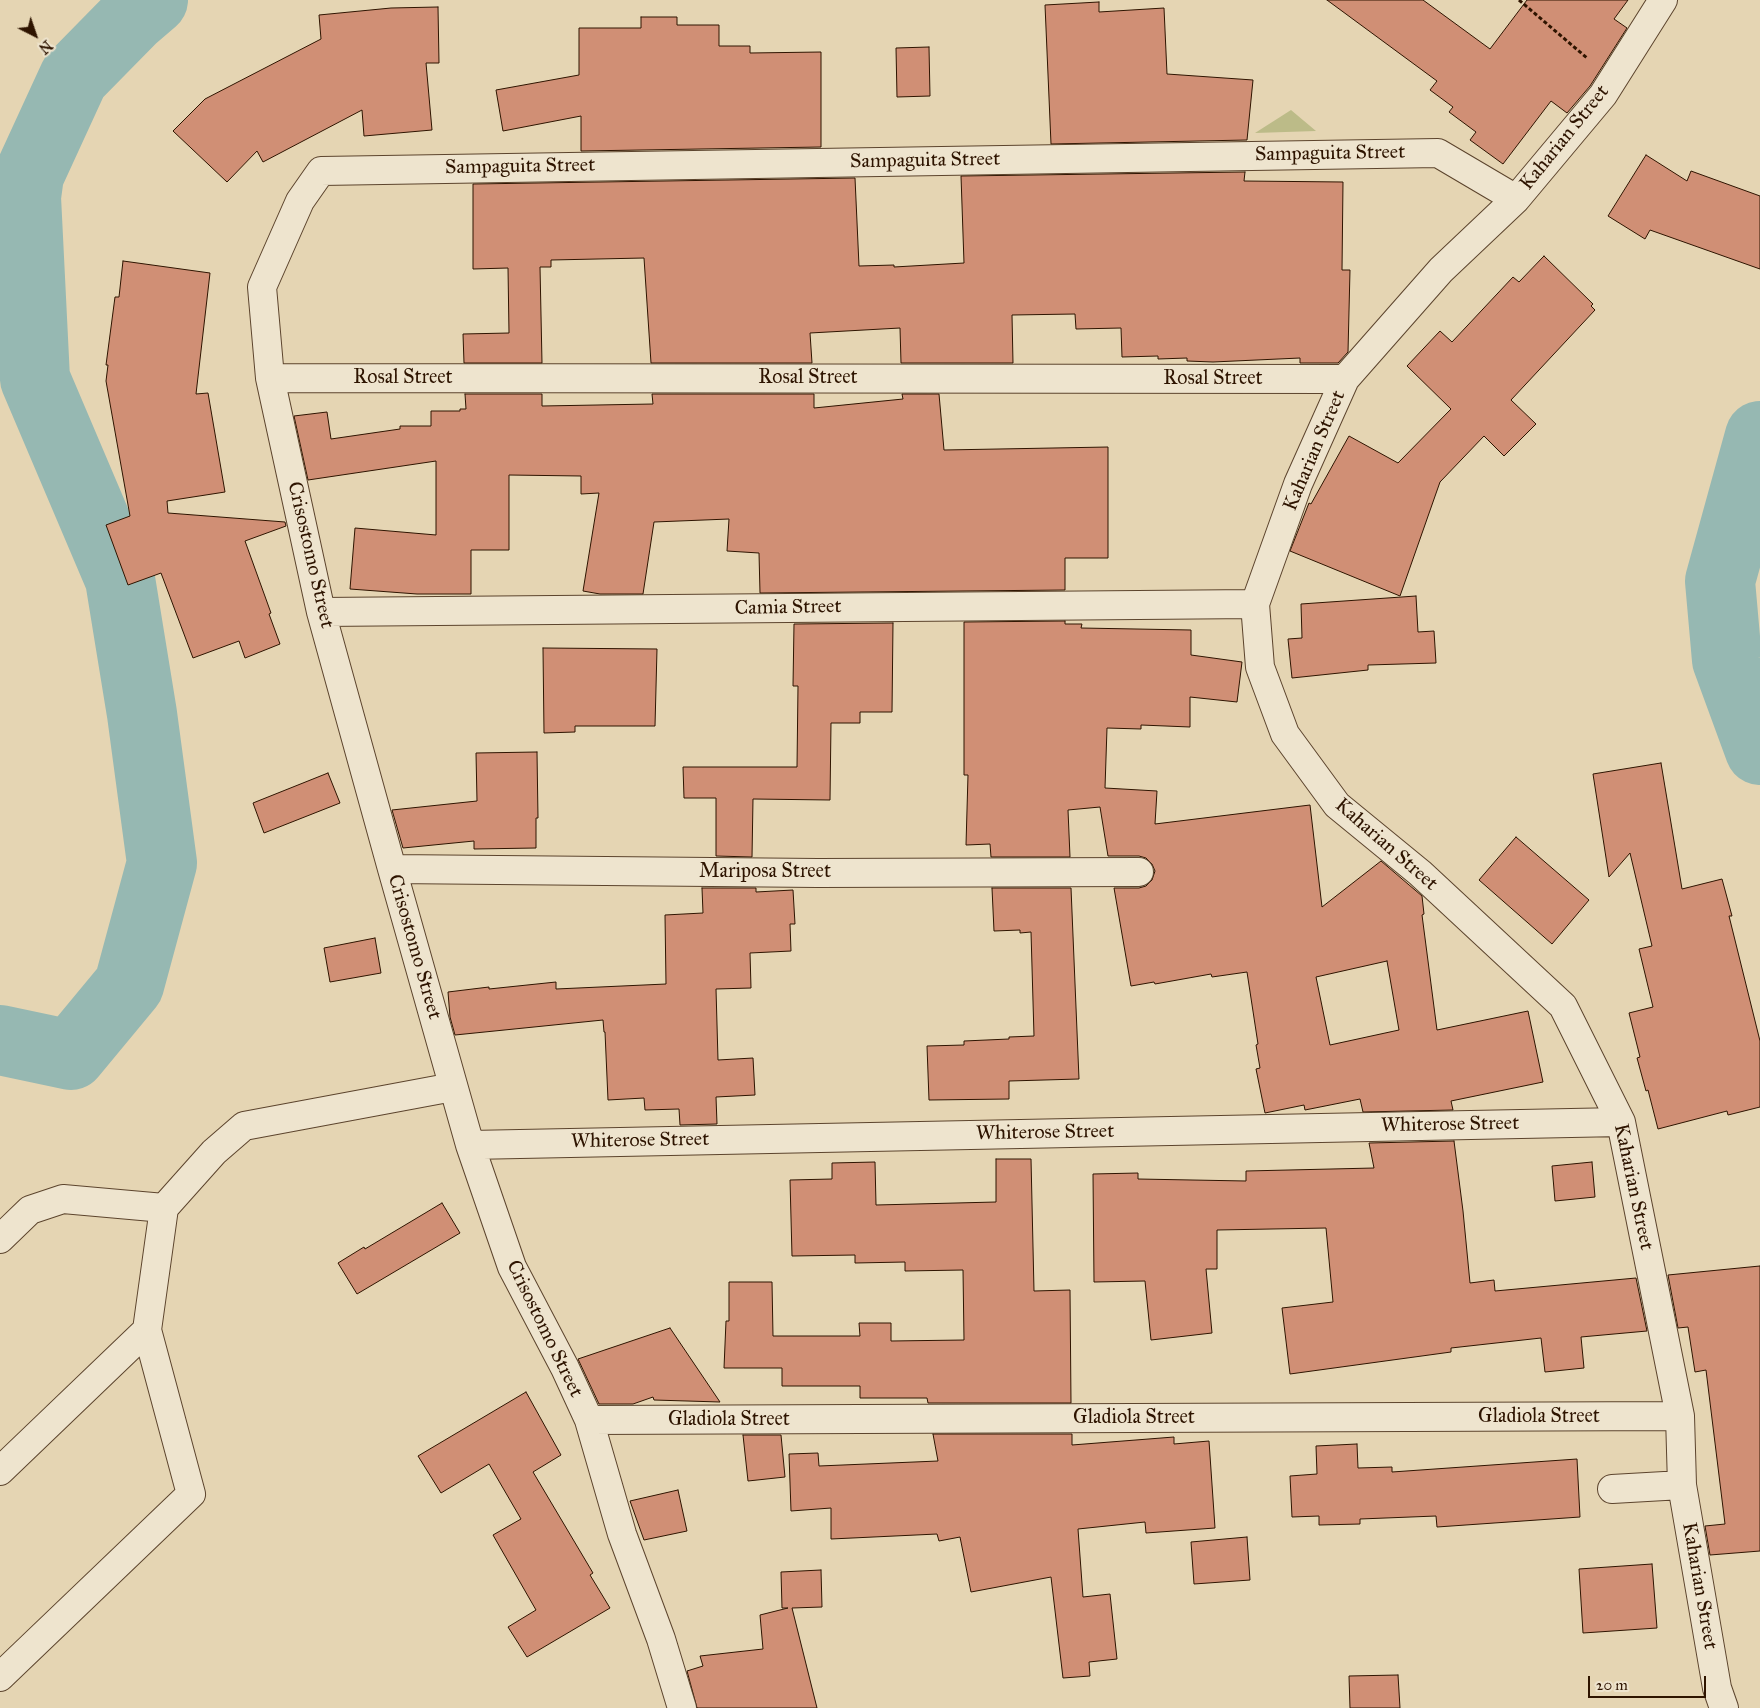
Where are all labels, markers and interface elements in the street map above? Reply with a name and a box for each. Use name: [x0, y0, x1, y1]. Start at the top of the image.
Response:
north arrow: [10, 10, 60, 60]
text: N: [35, 36, 55, 57]
street label: Kaharian Street: [1515, 81, 1615, 195]
street label: Sampaguita Street: [1255, 141, 1405, 167]
street label: Sampaguita Street: [850, 148, 1000, 174]
street label: Sampaguita Street: [445, 154, 595, 180]
street label: Rosal Street: [353, 366, 453, 390]
street label: Rosal Street: [758, 366, 858, 390]
street label: Rosal Street: [1163, 367, 1263, 391]
street label: Kaharian Street: [1279, 387, 1351, 515]
street label: Crisostomo Street: [281, 479, 339, 631]
street label: Camia Street: [734, 595, 842, 621]
street label: Kaharian Street: [1330, 794, 1442, 896]
street label: Mariposa Street: [699, 860, 831, 884]
street label: Crisostomo Street: [382, 872, 446, 1022]
street label: Whiterose Street: [1381, 1112, 1519, 1138]
street label: Whiterose Street: [976, 1120, 1114, 1146]
street label: Kaharian Street: [1608, 1122, 1658, 1252]
street label: Whiterose Street: [571, 1128, 709, 1154]
street label: Crisostomo Street: [500, 1256, 588, 1402]
street label: Gladiola Street: [1478, 1405, 1600, 1429]
street label: Gladiola Street: [1073, 1406, 1195, 1430]
street label: Gladiola Street: [668, 1408, 790, 1432]
street label: Kaharian Street: [1676, 1521, 1722, 1651]
scale bar: [1590, 1666, 1708, 1698]
text: 20 m: [1596, 1676, 1628, 1694]

